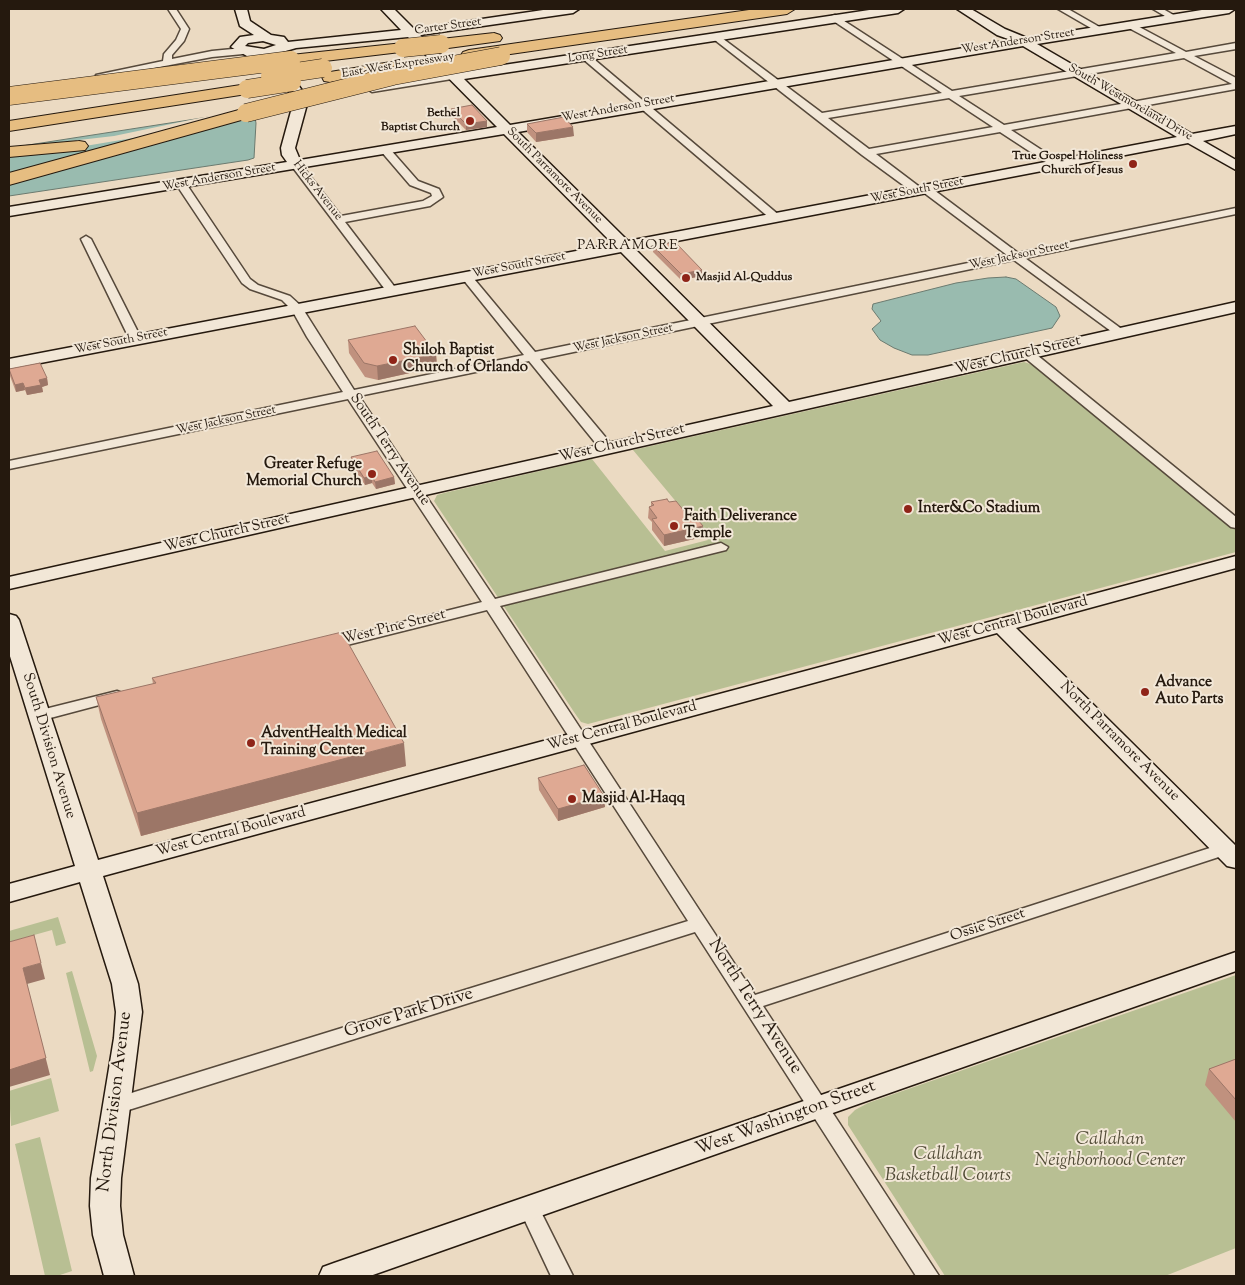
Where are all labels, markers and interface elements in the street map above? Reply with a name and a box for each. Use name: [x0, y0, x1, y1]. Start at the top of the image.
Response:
street label: Carter Street: [414, 15, 482, 39]
street label: West Anderson Street: [960, 26, 1076, 58]
street label: Long Street: [567, 43, 629, 67]
street label: East-West Expressway: [341, 50, 455, 82]
street label: South Westmoreland Drive: [1065, 61, 1195, 145]
street label: West Anderson Street: [560, 92, 676, 126]
place label: Bethel Baptist Church: [381, 107, 460, 135]
marker: Bethel Baptist Church: [464, 115, 476, 127]
street label: South Parramore Avenue: [503, 125, 605, 227]
place label: True Gospel Holiness Church of Jesus: [1012, 150, 1123, 178]
street label: Hicks Avenue: [289, 158, 345, 224]
marker: True Gospel Holiness Church of Jesus: [1127, 158, 1139, 170]
street label: West Anderson Street: [161, 161, 277, 195]
street label: West South Street: [869, 175, 965, 207]
street label: West Jackson Street: [968, 238, 1070, 274]
district label: PARRAMORE: [576, 239, 680, 255]
street label: West South Street: [471, 250, 567, 282]
place label: Masjid Al-Quddus: [696, 271, 792, 285]
marker: Masjid Al-Quddus: [680, 272, 692, 284]
street label: West Jackson Street: [572, 321, 674, 357]
street label: West South Street: [73, 326, 169, 358]
street label: West Church Street: [953, 333, 1083, 379]
place label: Shiloh Baptist Church of Orlando: [403, 342, 528, 377]
marker: Shiloh Baptist Church of Orlando: [387, 354, 399, 366]
street label: South Terry Avenue: [345, 391, 433, 509]
street label: West Jackson Street: [175, 403, 277, 439]
street label: West Church Street: [557, 421, 687, 467]
place label: Greater Refuge Memorial Church: [246, 456, 362, 491]
marker: Greater Refuge Memorial Church: [366, 468, 378, 480]
place label: Inter&Co Stadium: [918, 500, 1040, 518]
marker: Inter&Co Stadium: [902, 503, 914, 515]
place label: Faith Deliverance Temple: [684, 508, 797, 543]
street label: West Church Street: [162, 511, 292, 557]
marker: Faith Deliverance Temple: [668, 520, 680, 532]
street label: West Central Boulevard: [936, 593, 1090, 651]
street label: West Pine Street: [340, 606, 448, 650]
street label: South Division Avenue: [17, 671, 79, 821]
place label: Advance Auto Parts: [1155, 674, 1223, 709]
street label: North Parramore Avenue: [1055, 678, 1183, 806]
marker: Advance Auto Parts: [1139, 686, 1151, 698]
street label: West Central Boulevard: [545, 698, 699, 756]
place label: AdventHealth Medical Training Center: [261, 725, 407, 760]
marker: AdventHealth Medical Training Center: [245, 737, 257, 749]
place label: Masjid Al-Haqq: [582, 790, 685, 808]
marker: Masjid Al-Haqq: [566, 793, 578, 805]
street label: West Central Boulevard: [154, 804, 308, 862]
street label: Ossie Street: [948, 905, 1028, 947]
street label: North Terry Avenue: [702, 935, 806, 1079]
street label: Grove Park Drive: [342, 984, 476, 1044]
street label: North Division Avenue: [94, 1011, 138, 1193]
street label: West Washington Street: [693, 1076, 879, 1162]
park label: Callahan Neighborhood Center: [1035, 1130, 1185, 1172]
park label: Callahan Basketball Courts: [885, 1145, 1011, 1188]

